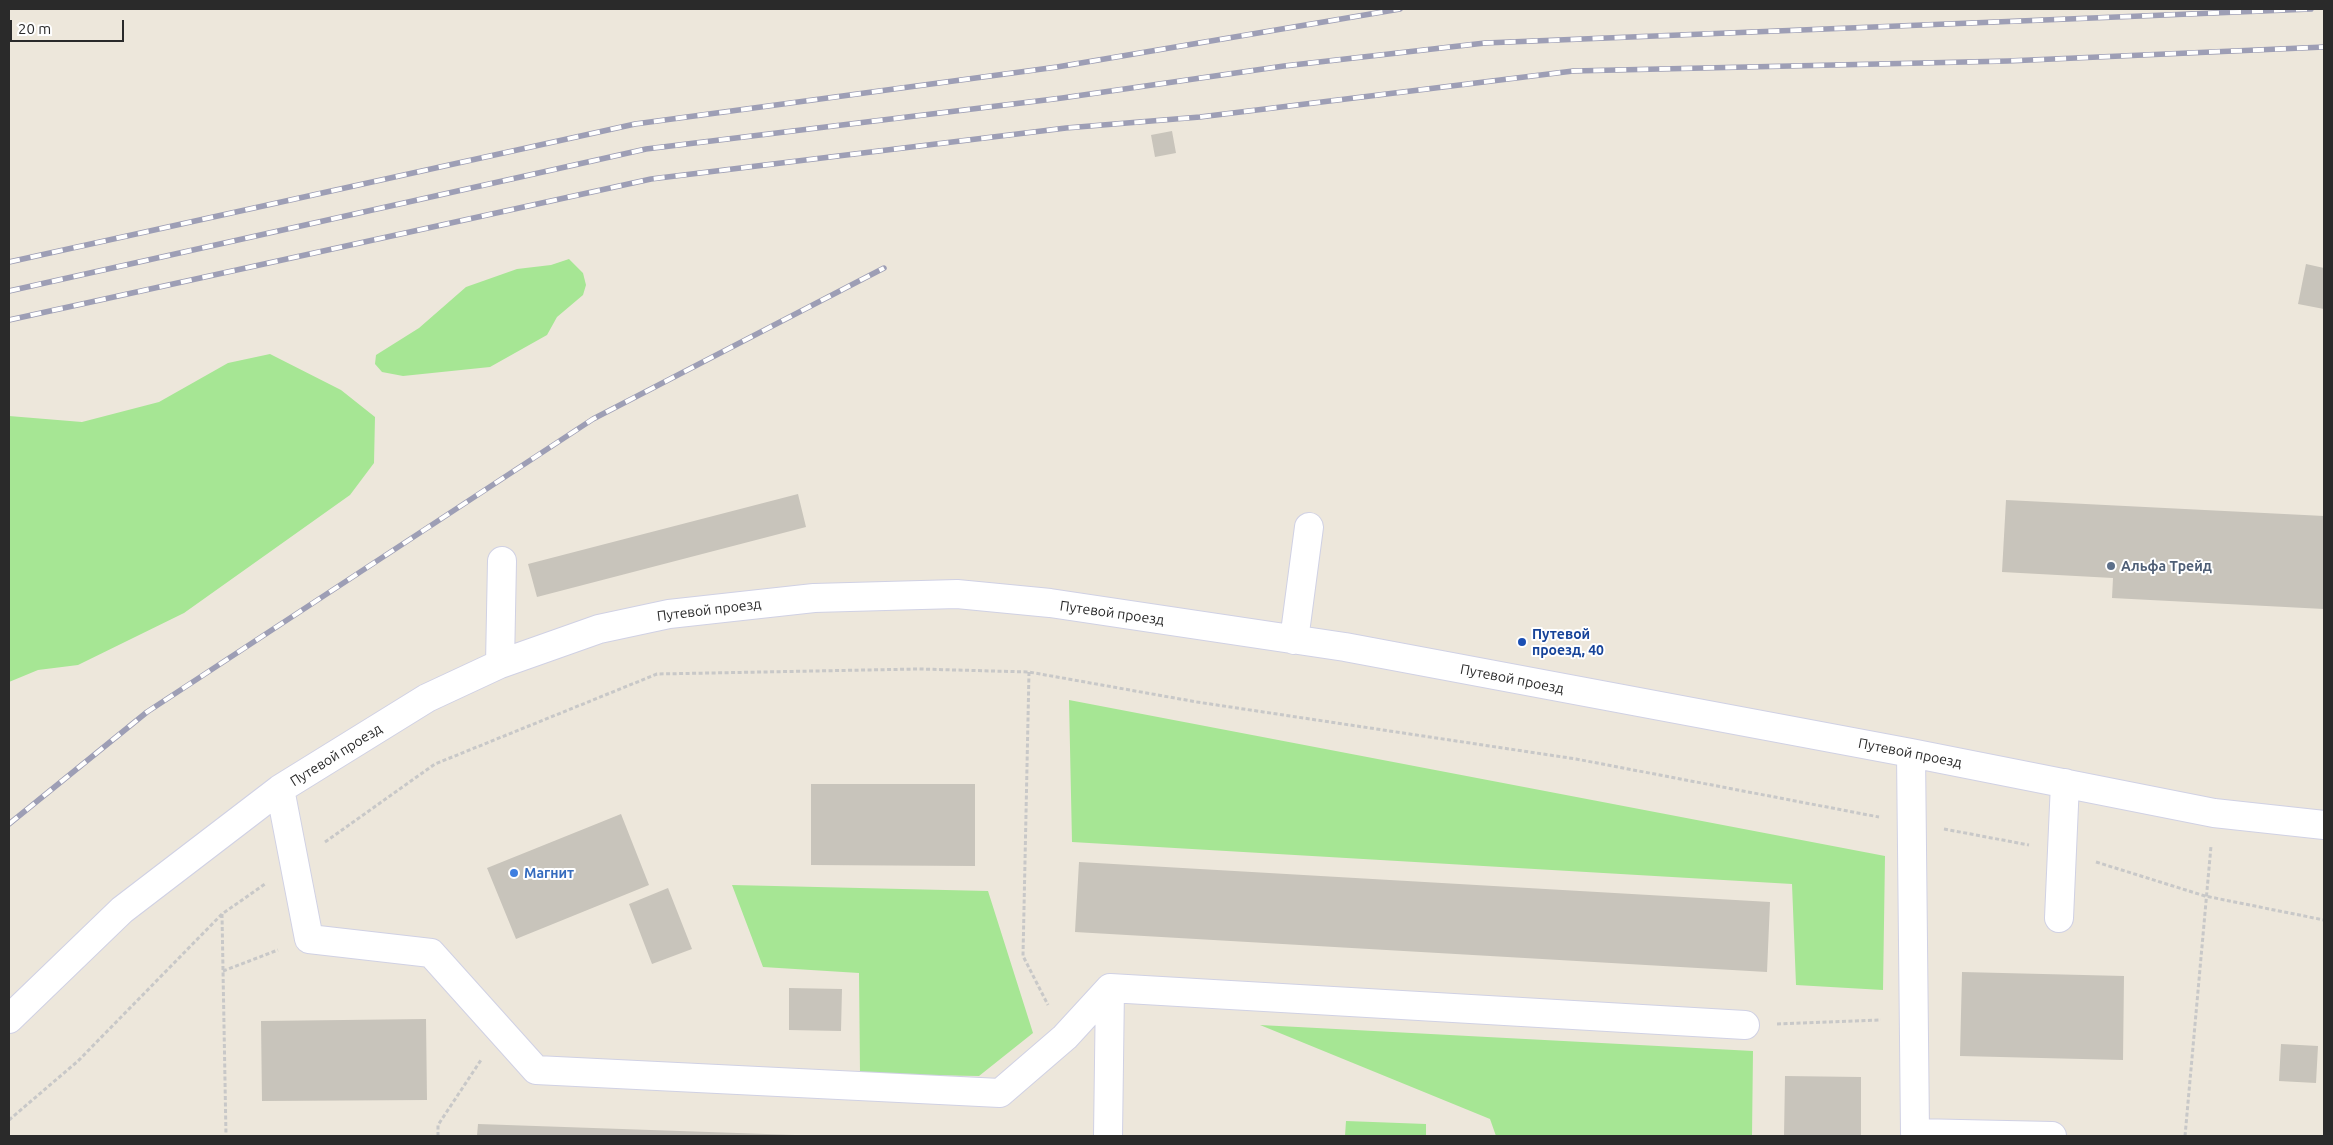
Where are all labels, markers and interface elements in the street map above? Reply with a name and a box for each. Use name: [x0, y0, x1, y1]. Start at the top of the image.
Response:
scale bar: [12, 10, 126, 42]
text: 20 m: [18, 20, 51, 37]
place label: Альфа Трейд: [2121, 558, 2212, 574]
marker: Альфа Трейд: [2105, 560, 2117, 572]
street label: Путевой проезд: [656, 595, 762, 625]
street label: Путевой проезд: [1059, 597, 1165, 629]
place label: Путевой проезд, 40: [1532, 626, 1604, 658]
marker: Путевой проезд, 40: [1516, 636, 1528, 648]
street label: Путевой проезд: [1459, 661, 1565, 697]
street label: Путевой проезд: [287, 720, 385, 790]
street label: Путевой проезд: [1857, 735, 1963, 771]
place label: Магнит: [524, 865, 574, 881]
marker: Магнит: [508, 867, 520, 879]

